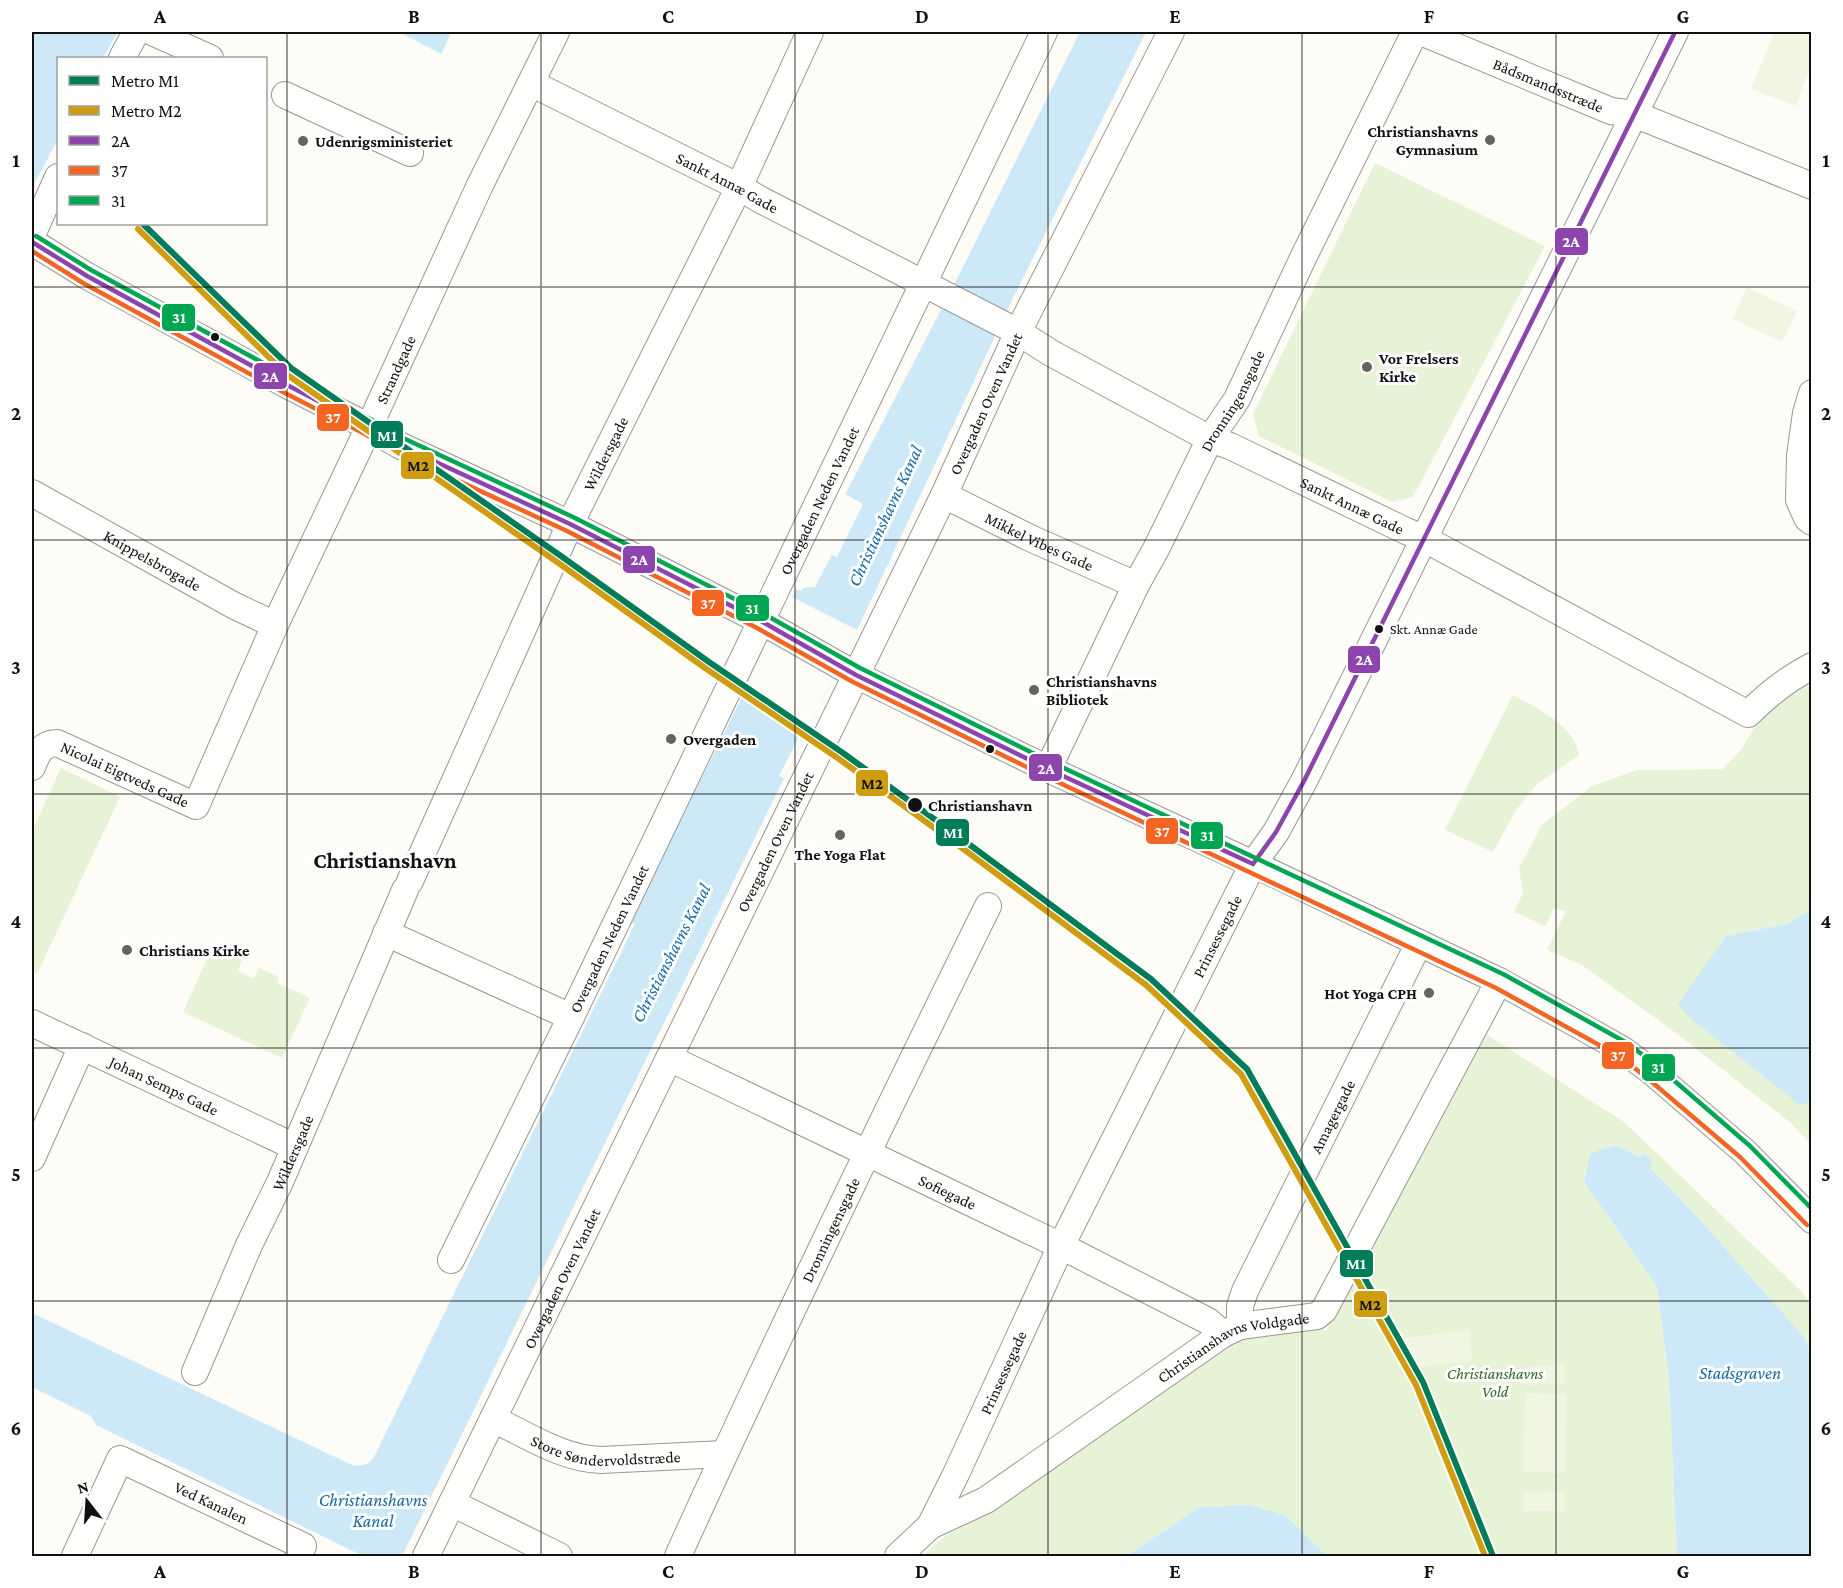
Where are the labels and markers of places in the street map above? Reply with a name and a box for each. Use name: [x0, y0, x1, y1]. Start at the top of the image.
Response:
place label: Christianshavns Gymnasium: [1367, 123, 1478, 158]
place label: Udenrigsministeriet: [315, 133, 453, 150]
marker: Christianshavns Gymnasium: [1483, 133, 1497, 147]
marker: Udenrigsministeriet: [296, 134, 310, 148]
unlabelled marker: [209, 331, 221, 343]
place label: Vor Frelsers Kirke: [1378, 350, 1459, 385]
marker: Vor Frelsers Kirke: [1360, 360, 1374, 374]
place label: Skt. Annæ Gade: [1390, 621, 1478, 637]
marker: Skt. Annæ Gade: [1373, 623, 1385, 635]
place label: Christianshavns Bibliotek: [1046, 673, 1157, 708]
marker: Christianshavns Bibliotek: [1027, 683, 1041, 697]
place label: Overgaden: [683, 731, 756, 748]
marker: Overgaden: [664, 732, 678, 746]
unlabelled marker: [984, 743, 996, 755]
marker: Christianshavn: [906, 796, 924, 814]
place label: Christianshavn: [928, 797, 1032, 814]
marker: The Yoga Flat: [833, 828, 847, 842]
place label: The Yoga Flat: [794, 846, 886, 863]
place label: Christians Kirke: [139, 942, 250, 959]
marker: Christians Kirke: [120, 943, 134, 957]
place label: Hot Yoga CPH: [1324, 985, 1417, 1002]
marker: Hot Yoga CPH: [1422, 986, 1436, 1000]

